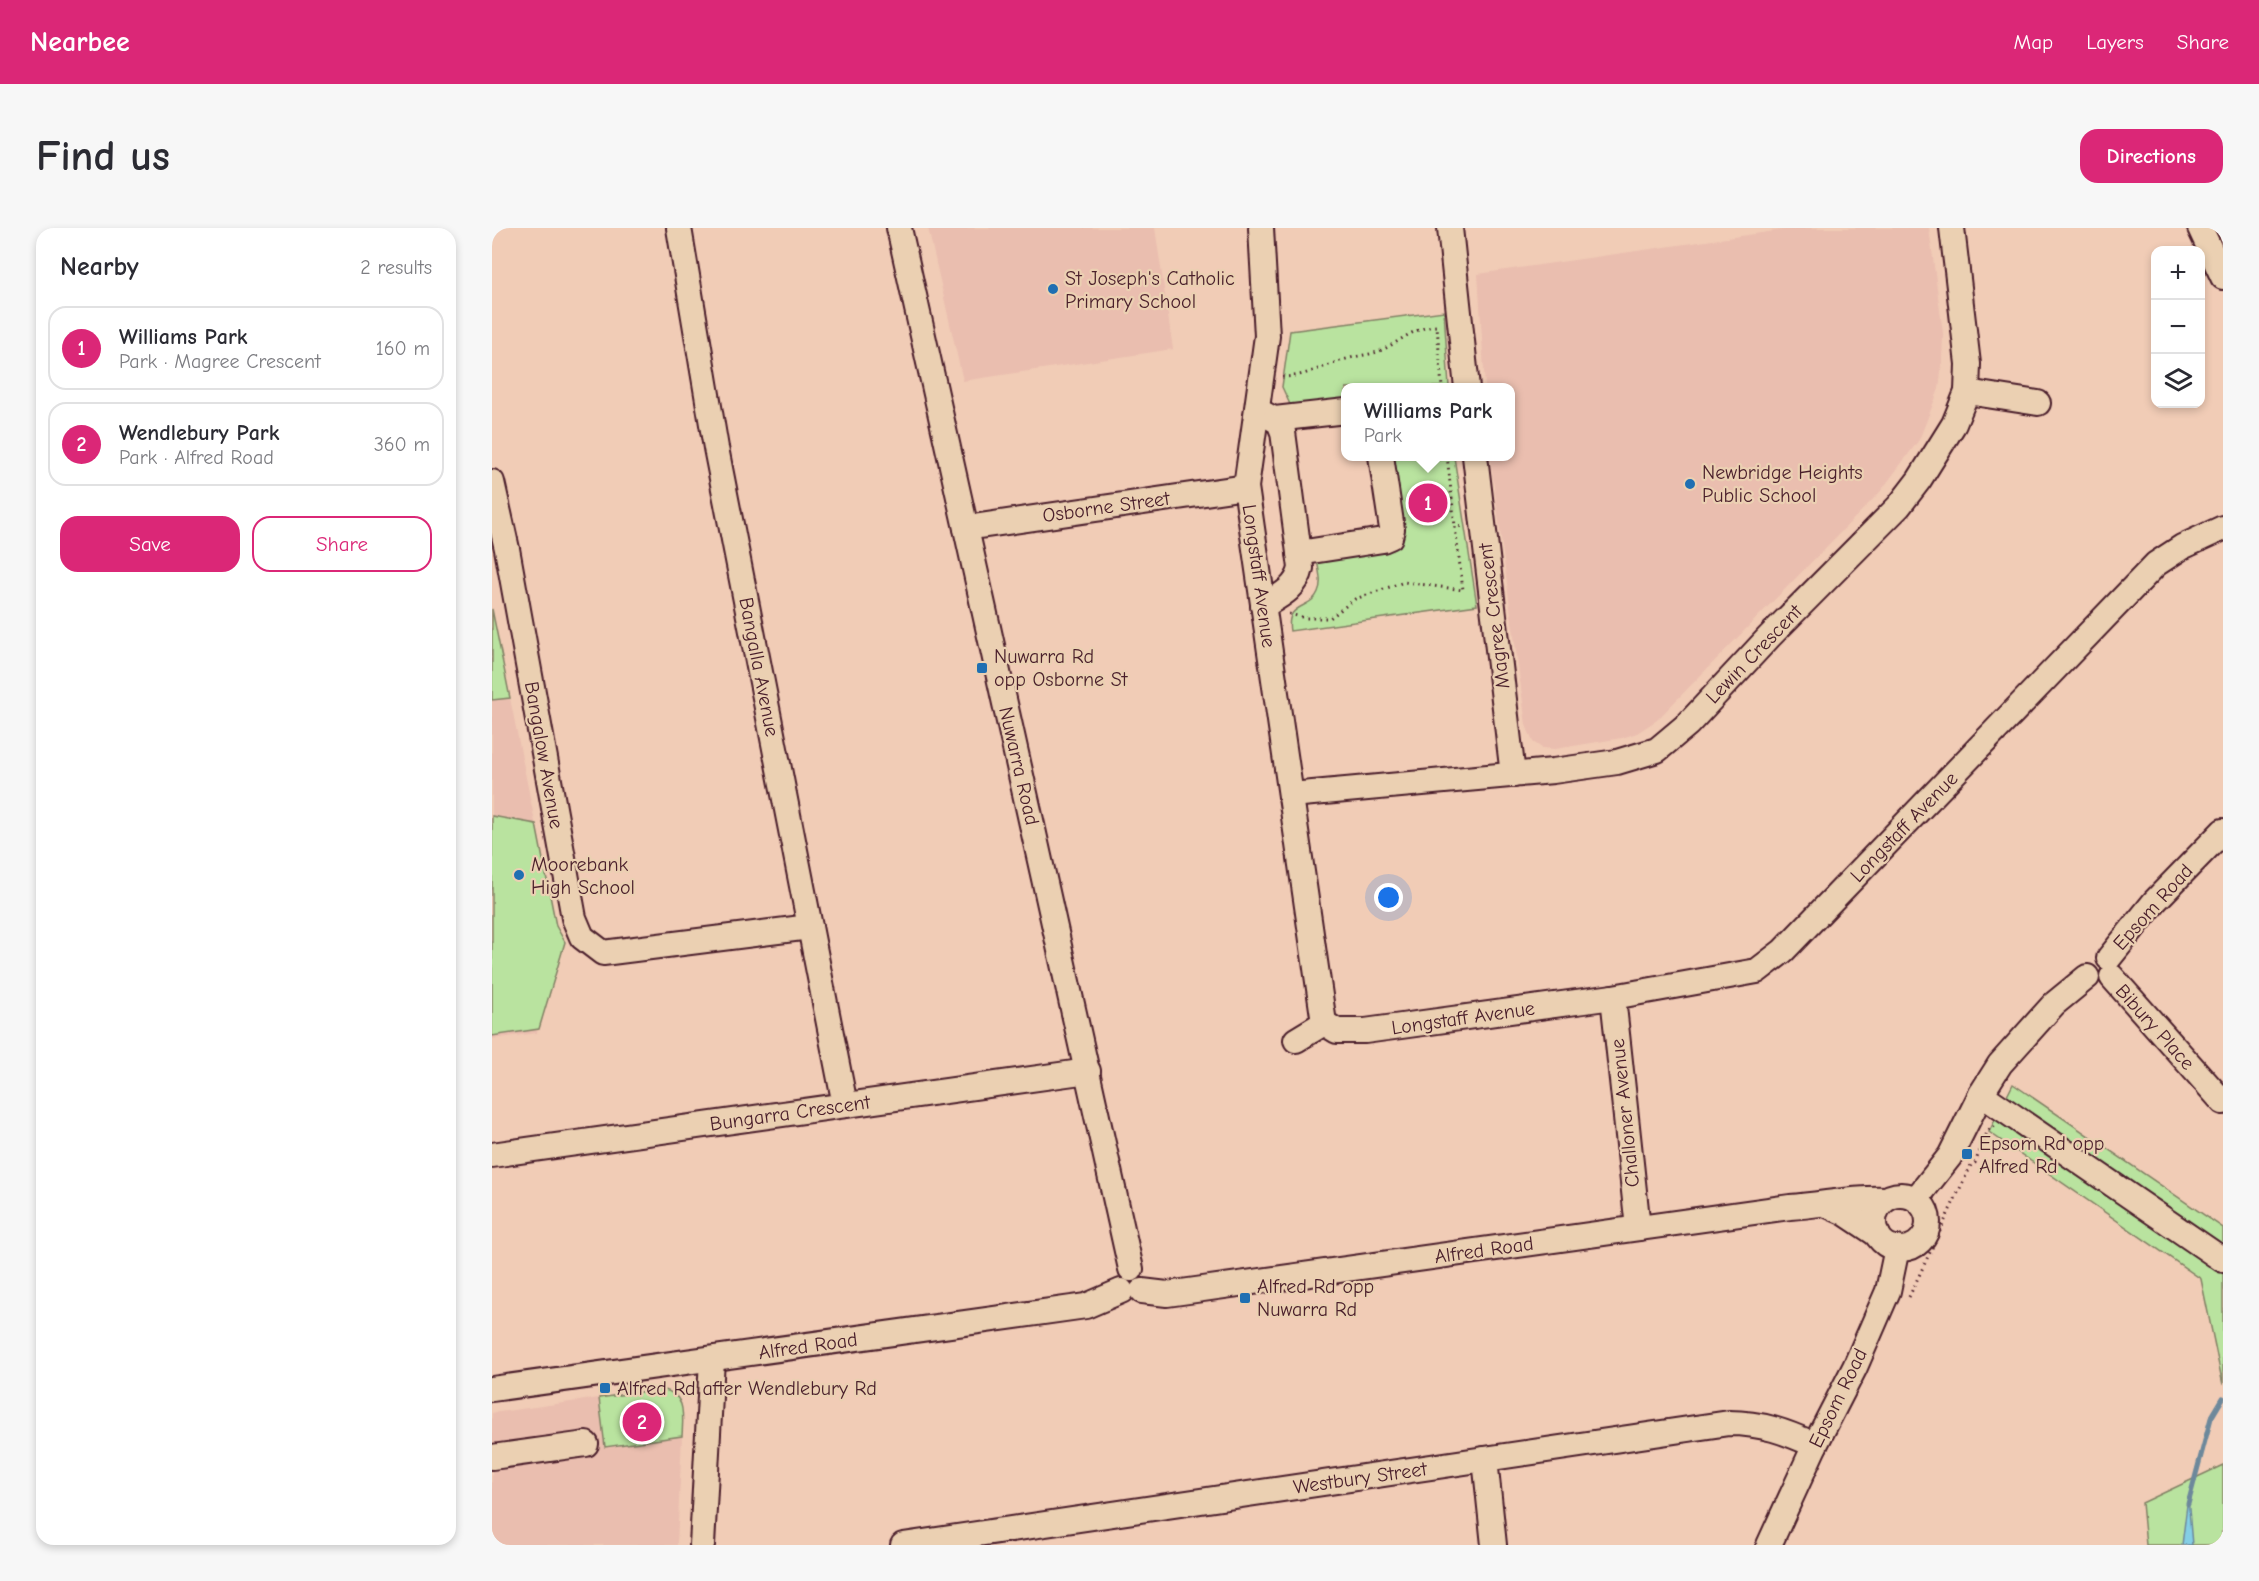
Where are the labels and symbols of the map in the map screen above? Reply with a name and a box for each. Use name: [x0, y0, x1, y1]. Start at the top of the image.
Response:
place label: St Joseph's Catholic Primary School: [1065, 267, 1235, 313]
marker: St Joseph's Catholic Primary School: [1046, 282, 1060, 296]
place label: Newbridge Heights Public School: [1702, 461, 1863, 507]
marker: Newbridge Heights Public School: [1683, 477, 1697, 491]
pin: 1: [1408, 480, 1448, 526]
street label: Osborne Street: [1041, 487, 1172, 527]
street label: Longstaff Avenue: [1238, 503, 1280, 649]
street label: Magree Crescent: [1474, 541, 1514, 690]
street label: Bangalla Avenue: [734, 595, 784, 739]
street label: Lewin Crescent: [1701, 599, 1808, 708]
place label: Nuwarra Rd opp Osborne St: [994, 645, 1129, 691]
marker: Nuwarra Rd opp Osborne St: [975, 661, 989, 675]
street label: Bangalow Avenue: [520, 680, 568, 830]
street label: Nuwarra Road: [994, 704, 1044, 828]
street label: Longstaff Avenue: [1846, 767, 1962, 887]
place label: Moorebank High School: [531, 853, 635, 899]
street label: Epsom Road: [2108, 859, 2198, 955]
marker: Moorebank High School: [512, 868, 526, 882]
your location: [1374, 883, 1403, 912]
street label: Bibury Place: [2111, 980, 2199, 1074]
street label: Longstaff Avenue: [1390, 997, 1536, 1039]
street label: Challoner Avenue: [1606, 1038, 1644, 1188]
street label: Bungarra Crescent: [708, 1090, 873, 1136]
place label: Epsom Rd opp Alfred Rd: [1979, 1132, 2104, 1178]
marker: Epsom Rd opp Alfred Rd: [1960, 1147, 1974, 1161]
street label: Alfred Road: [1433, 1232, 1535, 1268]
place label: Alfred Rd opp Nuwarra Rd: [1257, 1275, 1374, 1321]
marker: Alfred Rd opp Nuwarra Rd: [1238, 1291, 1252, 1305]
street label: Alfred Road: [757, 1328, 859, 1364]
street label: Epsom Road: [1804, 1345, 1872, 1451]
place label: Alfred Rd after Wendlebury Rd: [617, 1377, 877, 1400]
marker: Alfred Rd after Wendlebury Rd: [598, 1381, 612, 1395]
pin: 2: [622, 1400, 662, 1444]
street label: Westbury Street: [1292, 1457, 1430, 1499]

